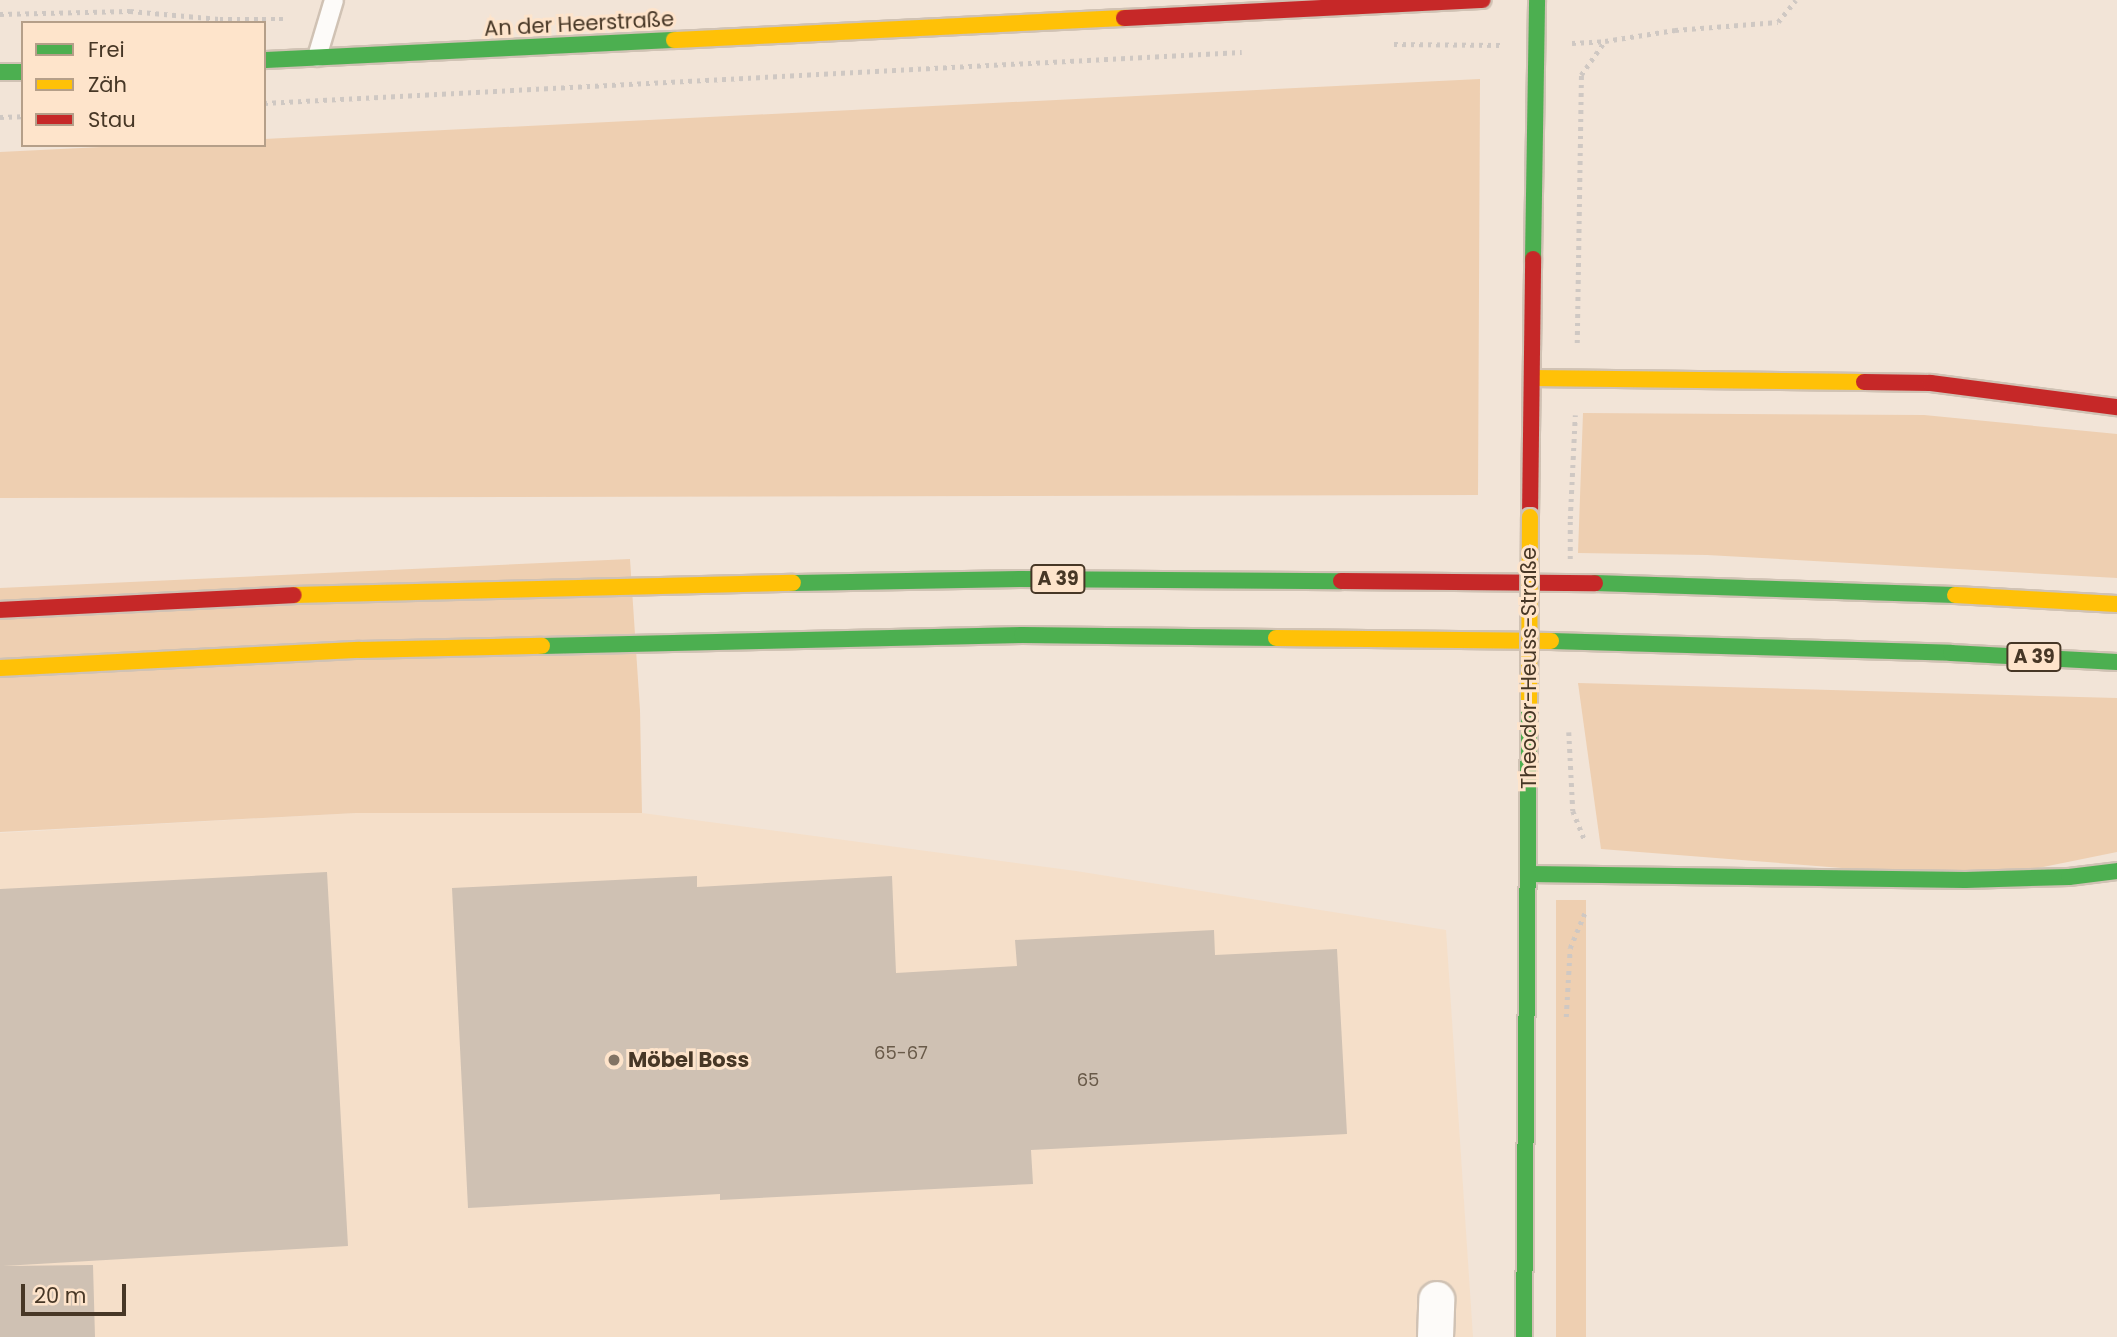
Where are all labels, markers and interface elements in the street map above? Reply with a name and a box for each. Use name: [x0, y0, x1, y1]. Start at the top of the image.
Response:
street label: An der Heerstraße: [483, 6, 675, 42]
legend: [21, 21, 266, 147]
text: Frei: [88, 35, 125, 64]
text: Zäh: [88, 70, 127, 99]
text: Stau: [88, 105, 136, 134]
street label: Theodor-Heuss-Straße: [1516, 547, 1542, 789]
road number: A 39: [1030, 564, 1086, 594]
road number: A 39: [2006, 642, 2062, 672]
house number: 65-67: [874, 1042, 928, 1064]
place label: Möbel Boss: [628, 1047, 749, 1073]
marker: Möbel Boss: [606, 1052, 622, 1068]
house number: 65: [1077, 1069, 1099, 1091]
scale bar: [24, 1270, 130, 1314]
text: 20 m: [34, 1281, 87, 1310]

